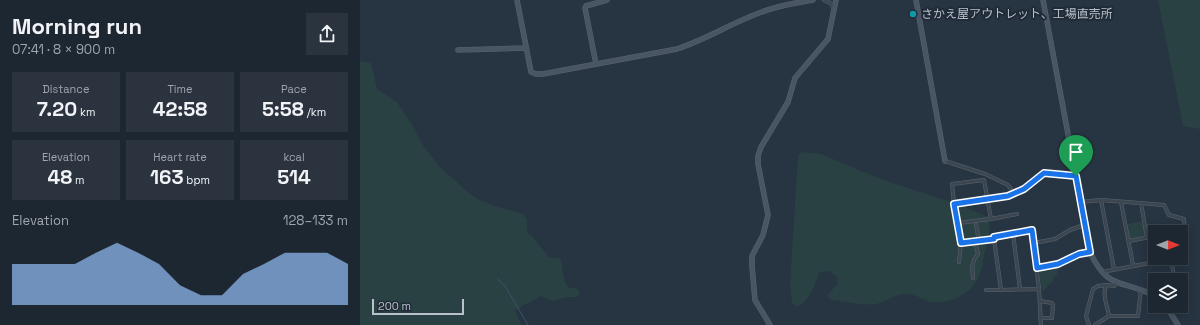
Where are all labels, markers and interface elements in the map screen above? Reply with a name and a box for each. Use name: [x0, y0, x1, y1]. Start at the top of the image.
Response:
place label: さかえ屋アウトレット、工場直売所: [921, 6, 1113, 22]
marker: さかえ屋アウトレット、工場直売所: [908, 9, 918, 19]
text: Morning run: [12, 12, 142, 40]
button: share: [306, 13, 348, 55]
text: 07:41 · 8 × 900 m: [12, 41, 115, 58]
text: Distance: [43, 82, 89, 96]
text: Time: [167, 82, 193, 96]
text: Pace: [281, 82, 307, 96]
text: 7.20: [37, 96, 77, 122]
text: 42:58: [153, 96, 207, 122]
text: 5:58: [262, 96, 304, 122]
text: km: [77, 105, 95, 119]
text: /km: [304, 105, 326, 119]
pin: [1059, 135, 1093, 176]
icon: arrive: [1065, 141, 1087, 163]
text: Elevation: [42, 150, 90, 164]
text: Heart rate: [153, 150, 207, 164]
text: kcal: [283, 150, 305, 164]
text: 48: [47, 164, 72, 190]
text: 163: [150, 164, 184, 190]
text: 514: [277, 164, 311, 190]
text: m: [72, 173, 85, 187]
text: bpm: [184, 173, 210, 187]
text: Elevation: [12, 212, 69, 229]
text: 128–133 m: [283, 212, 348, 229]
north arrow: [1148, 225, 1188, 265]
map controls: [1148, 225, 1188, 313]
button: layers: [1148, 273, 1188, 313]
scale bar: [372, 297, 464, 316]
text: 200 m: [378, 299, 411, 313]

